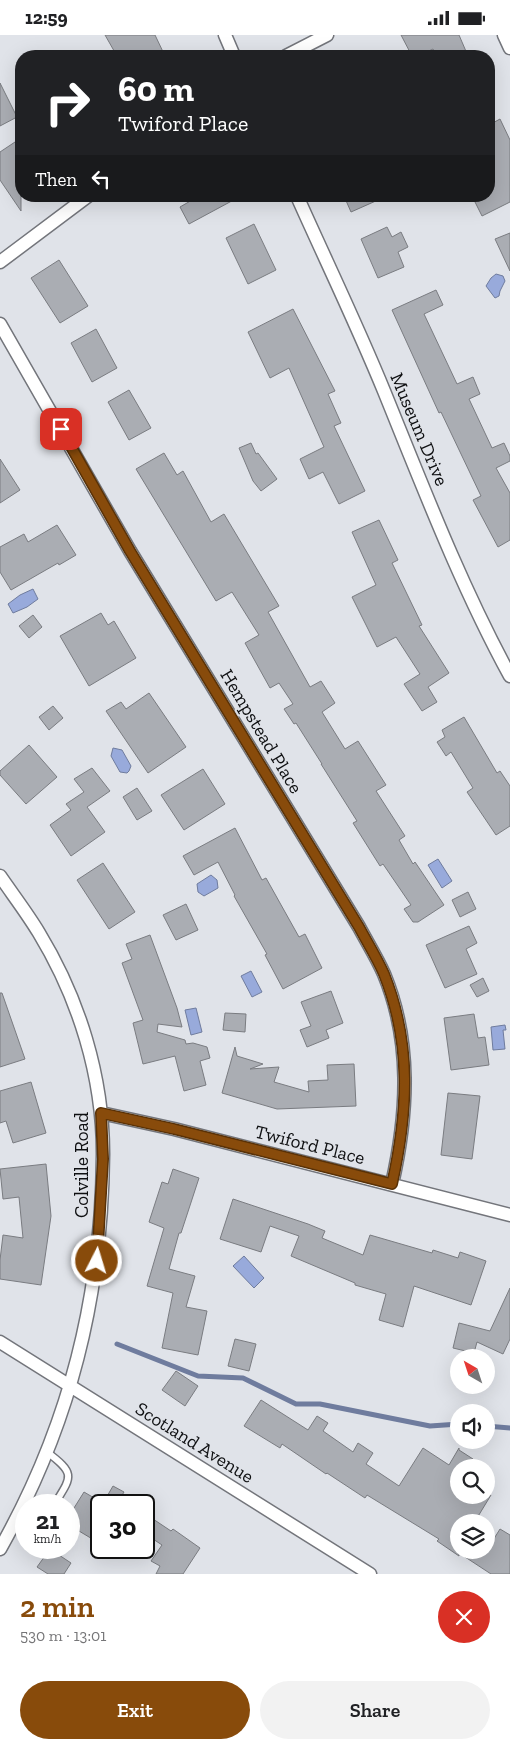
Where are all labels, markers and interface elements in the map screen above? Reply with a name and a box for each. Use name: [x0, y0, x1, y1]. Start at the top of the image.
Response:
text: 12:59: [25, 6, 68, 29]
text: 60 m: [118, 68, 194, 110]
icon: right: [35, 70, 100, 135]
text: Twiford Place: [118, 110, 248, 137]
icon: left: [87, 165, 115, 193]
text: Then: [35, 168, 77, 191]
street label: Museum Drive: [385, 369, 454, 489]
pin: [40, 408, 82, 450]
icon: arrive: [47, 415, 75, 443]
street label: Hempstead Place: [215, 665, 308, 798]
street label: Colville Road: [70, 1111, 93, 1218]
street label: Twiford Place: [252, 1120, 367, 1169]
position arrow: [70, 1234, 122, 1286]
north arrow: [450, 1349, 495, 1394]
map controls: [450, 1349, 495, 1559]
street label: Scotland Avenue: [131, 1397, 258, 1488]
button: sound: [450, 1404, 495, 1449]
button: search: [450, 1459, 495, 1504]
speed limit sign: 30: [90, 1494, 155, 1559]
text: 21: [36, 1505, 59, 1535]
button: layers: [450, 1514, 495, 1559]
text: km/h: [34, 1532, 61, 1546]
text: 2 min: [20, 1589, 94, 1625]
button: close: [438, 1591, 490, 1643]
text: 530 m · 13:01: [20, 1626, 106, 1645]
button: Exit: [20, 1681, 250, 1739]
button: Share: [260, 1681, 490, 1739]

